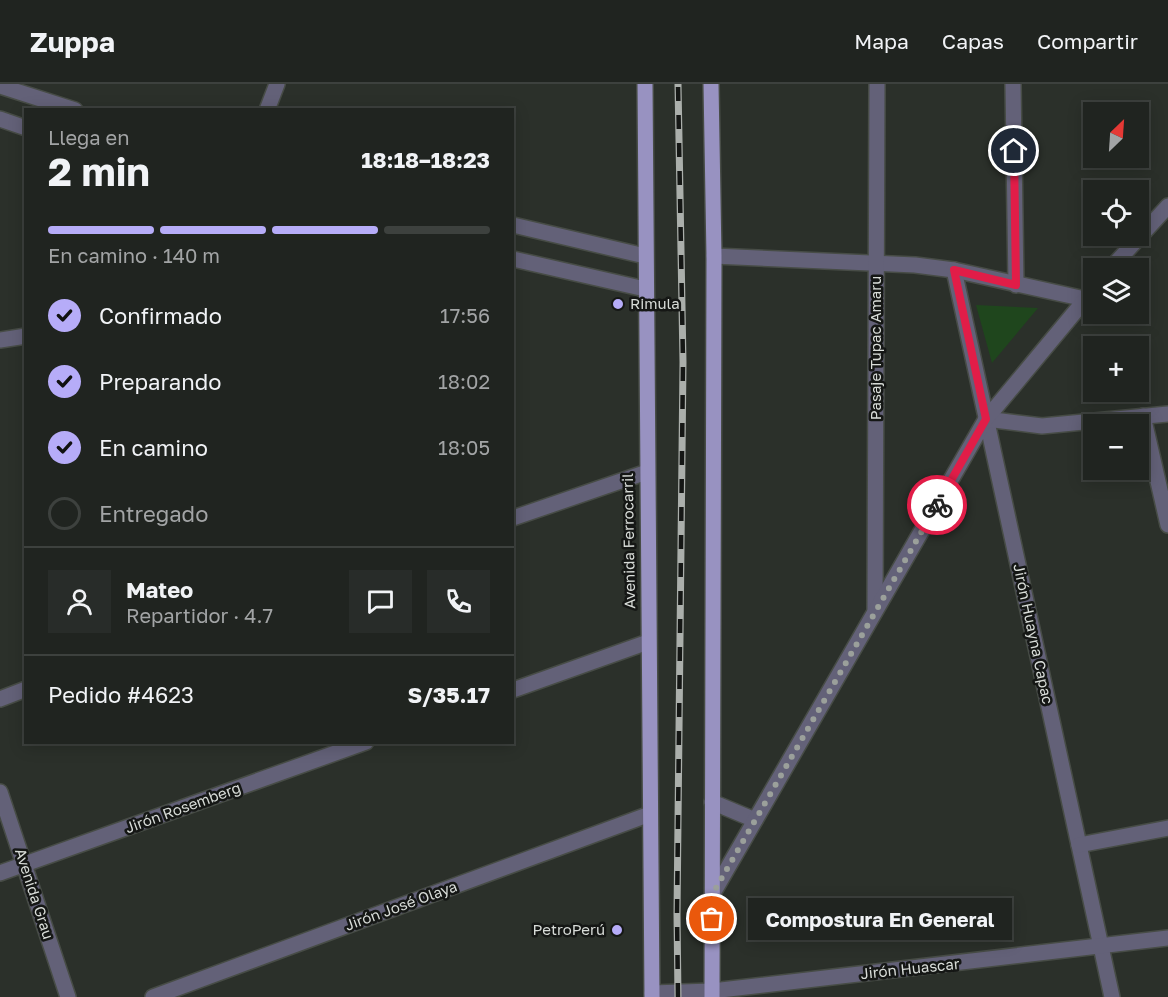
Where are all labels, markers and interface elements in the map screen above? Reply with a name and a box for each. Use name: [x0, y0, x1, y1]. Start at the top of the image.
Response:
text: Zuppa: [30, 25, 115, 58]
text: Mapa: [854, 28, 909, 54]
text: Capas: [942, 28, 1004, 54]
text: Compartir: [1037, 28, 1138, 54]
north arrow: [1083, 102, 1149, 168]
map controls: [1083, 102, 1149, 480]
text: Llega en: [48, 125, 130, 149]
pin: [988, 125, 1039, 176]
icon: home: [997, 134, 1030, 167]
text: 18:18–18:23: [361, 146, 490, 173]
text: 2 min: [48, 148, 150, 195]
button: locate: [1083, 180, 1149, 246]
text: En camino · 140 m: [48, 243, 220, 267]
button: layers: [1083, 258, 1149, 324]
street label: Pasaje Tupac Amaru: [866, 276, 884, 420]
place label: Rimula: [630, 294, 680, 312]
marker: Rimula: [611, 297, 625, 311]
icon: check: [48, 299, 81, 332]
text: Confirmado: [99, 302, 222, 329]
text: 17:56: [440, 303, 490, 327]
button: +: [1083, 336, 1149, 402]
icon: check: [48, 365, 81, 398]
text: Preparando: [99, 368, 222, 395]
text: 18:02: [438, 369, 490, 393]
button: −: [1083, 414, 1149, 480]
icon: check: [48, 431, 81, 464]
text: En camino: [99, 434, 208, 461]
text: 18:05: [438, 435, 490, 459]
street label: Avenida Ferrocarril: [618, 473, 638, 609]
courier: [907, 475, 967, 535]
icon: bike: [921, 489, 954, 522]
text: Entregado: [99, 500, 208, 527]
street label: Jirón Huayna Capac: [1010, 562, 1058, 706]
button: person: [48, 570, 111, 633]
button: chat: [349, 570, 412, 633]
button: phone: [427, 570, 490, 633]
text: Mateo: [126, 576, 193, 603]
text: Repartidor · 4.7: [126, 603, 273, 627]
text: Pedido #4623: [48, 681, 194, 708]
text: S/35.17: [407, 681, 490, 708]
street label: Jirón Rosemberg: [122, 778, 243, 836]
street label: Avenida Grau: [12, 846, 58, 941]
street label: Jirón José Olaya: [342, 876, 459, 934]
pin: [686, 893, 737, 944]
callout: Compostura En General: [748, 898, 1012, 940]
icon: bag: [695, 902, 728, 935]
text: Compostura En General: [766, 907, 994, 931]
place label: PetroPerú: [533, 920, 605, 938]
marker: PetroPerú: [610, 923, 624, 937]
street label: Jirón Huascar: [860, 954, 960, 982]

